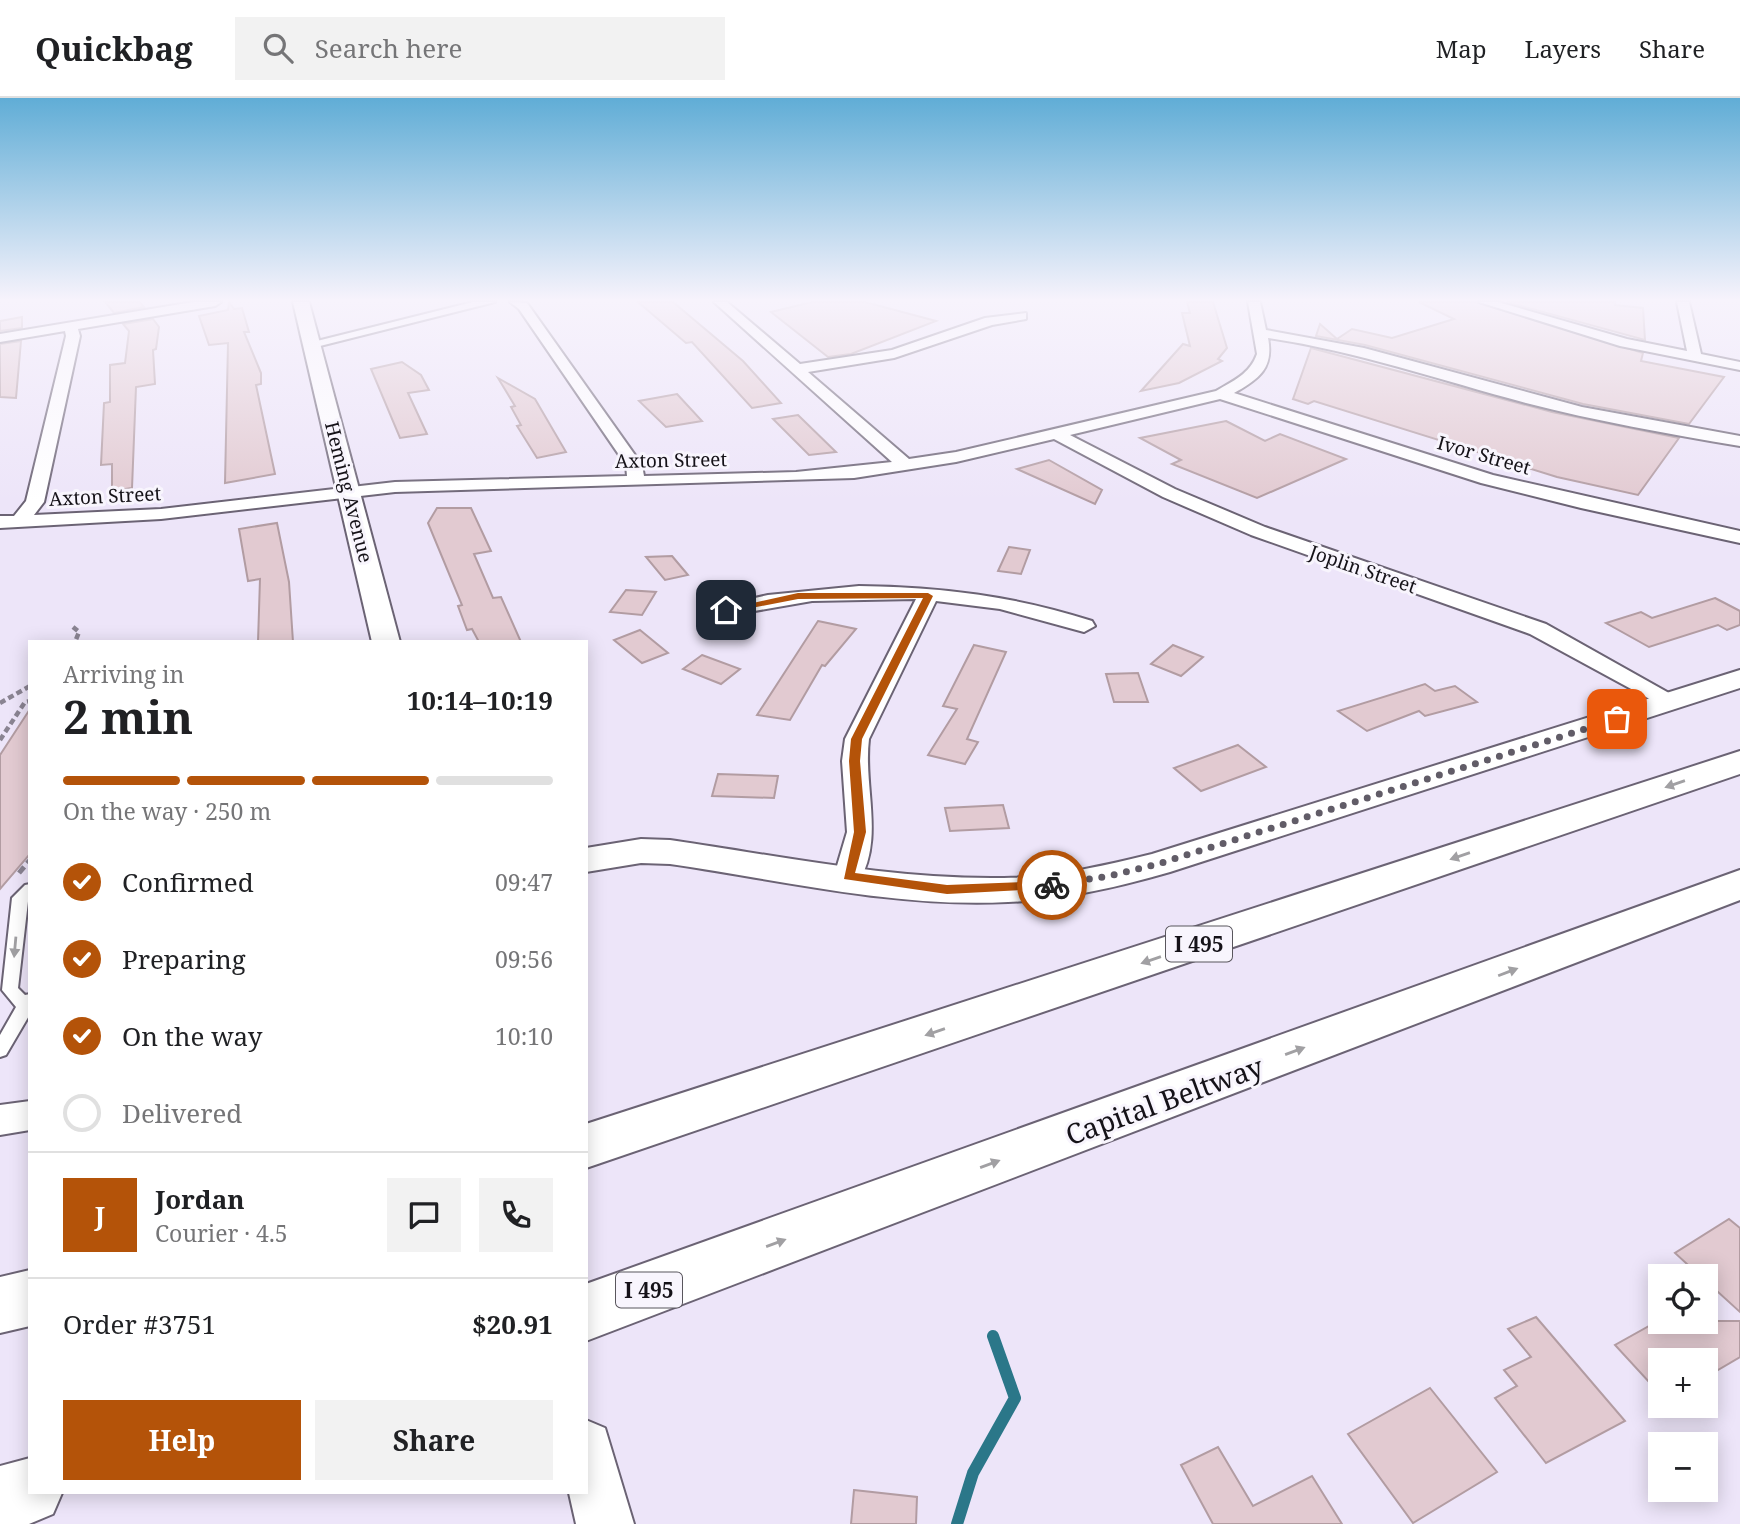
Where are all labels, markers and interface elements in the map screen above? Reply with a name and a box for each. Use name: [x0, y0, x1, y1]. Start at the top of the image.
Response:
search box: [235, 17, 725, 80]
text: Quickbag: [35, 26, 193, 71]
icon: search: [259, 29, 297, 67]
text: Search here: [315, 30, 462, 66]
text: Map: [1436, 32, 1487, 65]
text: Layers: [1525, 32, 1601, 65]
text: Share: [1639, 32, 1705, 65]
street label: Heming Avenue: [319, 419, 379, 565]
street label: Ivor Street: [1434, 429, 1534, 481]
street label: Axton Street: [615, 446, 728, 474]
street label: Axton Street: [48, 480, 162, 512]
street label: Joplin Street: [1305, 538, 1420, 600]
pin: [696, 580, 756, 640]
icon: home: [707, 591, 745, 629]
text: Arriving in: [63, 658, 184, 690]
text: 10:14–10:19: [407, 682, 553, 718]
text: 2 min: [63, 685, 193, 747]
pin: [1587, 689, 1647, 749]
icon: bag: [1598, 700, 1636, 738]
one-way arrow: [1665, 779, 1686, 790]
text: On the way · 250 m: [63, 795, 271, 827]
courier: [1017, 850, 1087, 920]
one-way arrow: [1449, 851, 1470, 862]
icon: check: [63, 863, 101, 901]
text: Confirmed: [122, 864, 254, 900]
text: 09:47: [495, 866, 553, 898]
icon: bike: [1033, 866, 1071, 904]
road number: I 495: [1166, 926, 1232, 962]
one-way arrow: [9, 936, 20, 958]
icon: check: [63, 940, 101, 978]
text: Preparing: [122, 941, 246, 977]
text: 09:56: [495, 943, 553, 975]
one-way arrow: [1140, 955, 1161, 966]
one-way arrow: [1497, 966, 1518, 977]
icon: check: [63, 1017, 101, 1055]
text: On the way: [122, 1018, 262, 1054]
text: 10:10: [495, 1020, 553, 1052]
one-way arrow: [925, 1027, 946, 1038]
one-way arrow: [1284, 1045, 1305, 1056]
street label: Capital Beltway: [1060, 1047, 1268, 1153]
text: Delivered: [122, 1095, 242, 1131]
one-way arrow: [979, 1158, 1000, 1169]
button: chat: [387, 1178, 461, 1252]
button: phone: [479, 1178, 553, 1252]
text: Jordan: [155, 1181, 245, 1217]
text: J: [95, 1197, 105, 1233]
text: Courier · 4.5: [155, 1217, 288, 1249]
one-way arrow: [766, 1237, 787, 1248]
map controls: [1648, 1264, 1718, 1502]
button: locate: [1648, 1264, 1718, 1334]
road number: I 495: [616, 1272, 682, 1308]
text: Order #3751: [63, 1306, 216, 1342]
text: $20.91: [472, 1306, 553, 1342]
button: +: [1648, 1348, 1718, 1418]
button: Help: [63, 1400, 301, 1480]
button: Share: [315, 1400, 553, 1480]
button: −: [1648, 1432, 1718, 1502]

